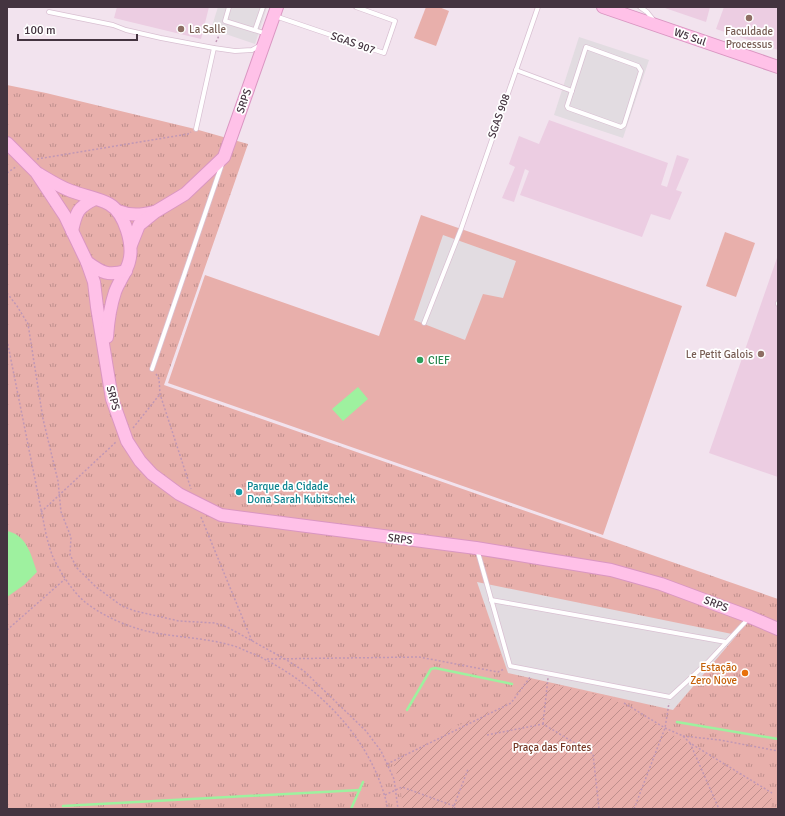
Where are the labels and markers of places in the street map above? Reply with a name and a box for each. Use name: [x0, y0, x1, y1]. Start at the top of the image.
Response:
marker: Faculdade Processus: [744, 13, 754, 23]
place label: La Salle: [189, 23, 226, 36]
marker: La Salle: [176, 24, 186, 34]
place label: Faculdade Processus: [725, 25, 773, 51]
place label: Le Petit Galois: [686, 348, 753, 361]
marker: Le Petit Galois: [756, 349, 766, 359]
place label: CIEF: [428, 354, 450, 367]
marker: CIEF: [415, 355, 425, 365]
place label: Parque da Cidade Dona Sarah Kubitschek: [247, 480, 356, 506]
marker: Parque da Cidade Dona Sarah Kubitschek: [234, 487, 244, 497]
place label: Estação Zero Nove: [690, 661, 737, 687]
marker: Estação Zero Nove: [740, 668, 750, 678]

